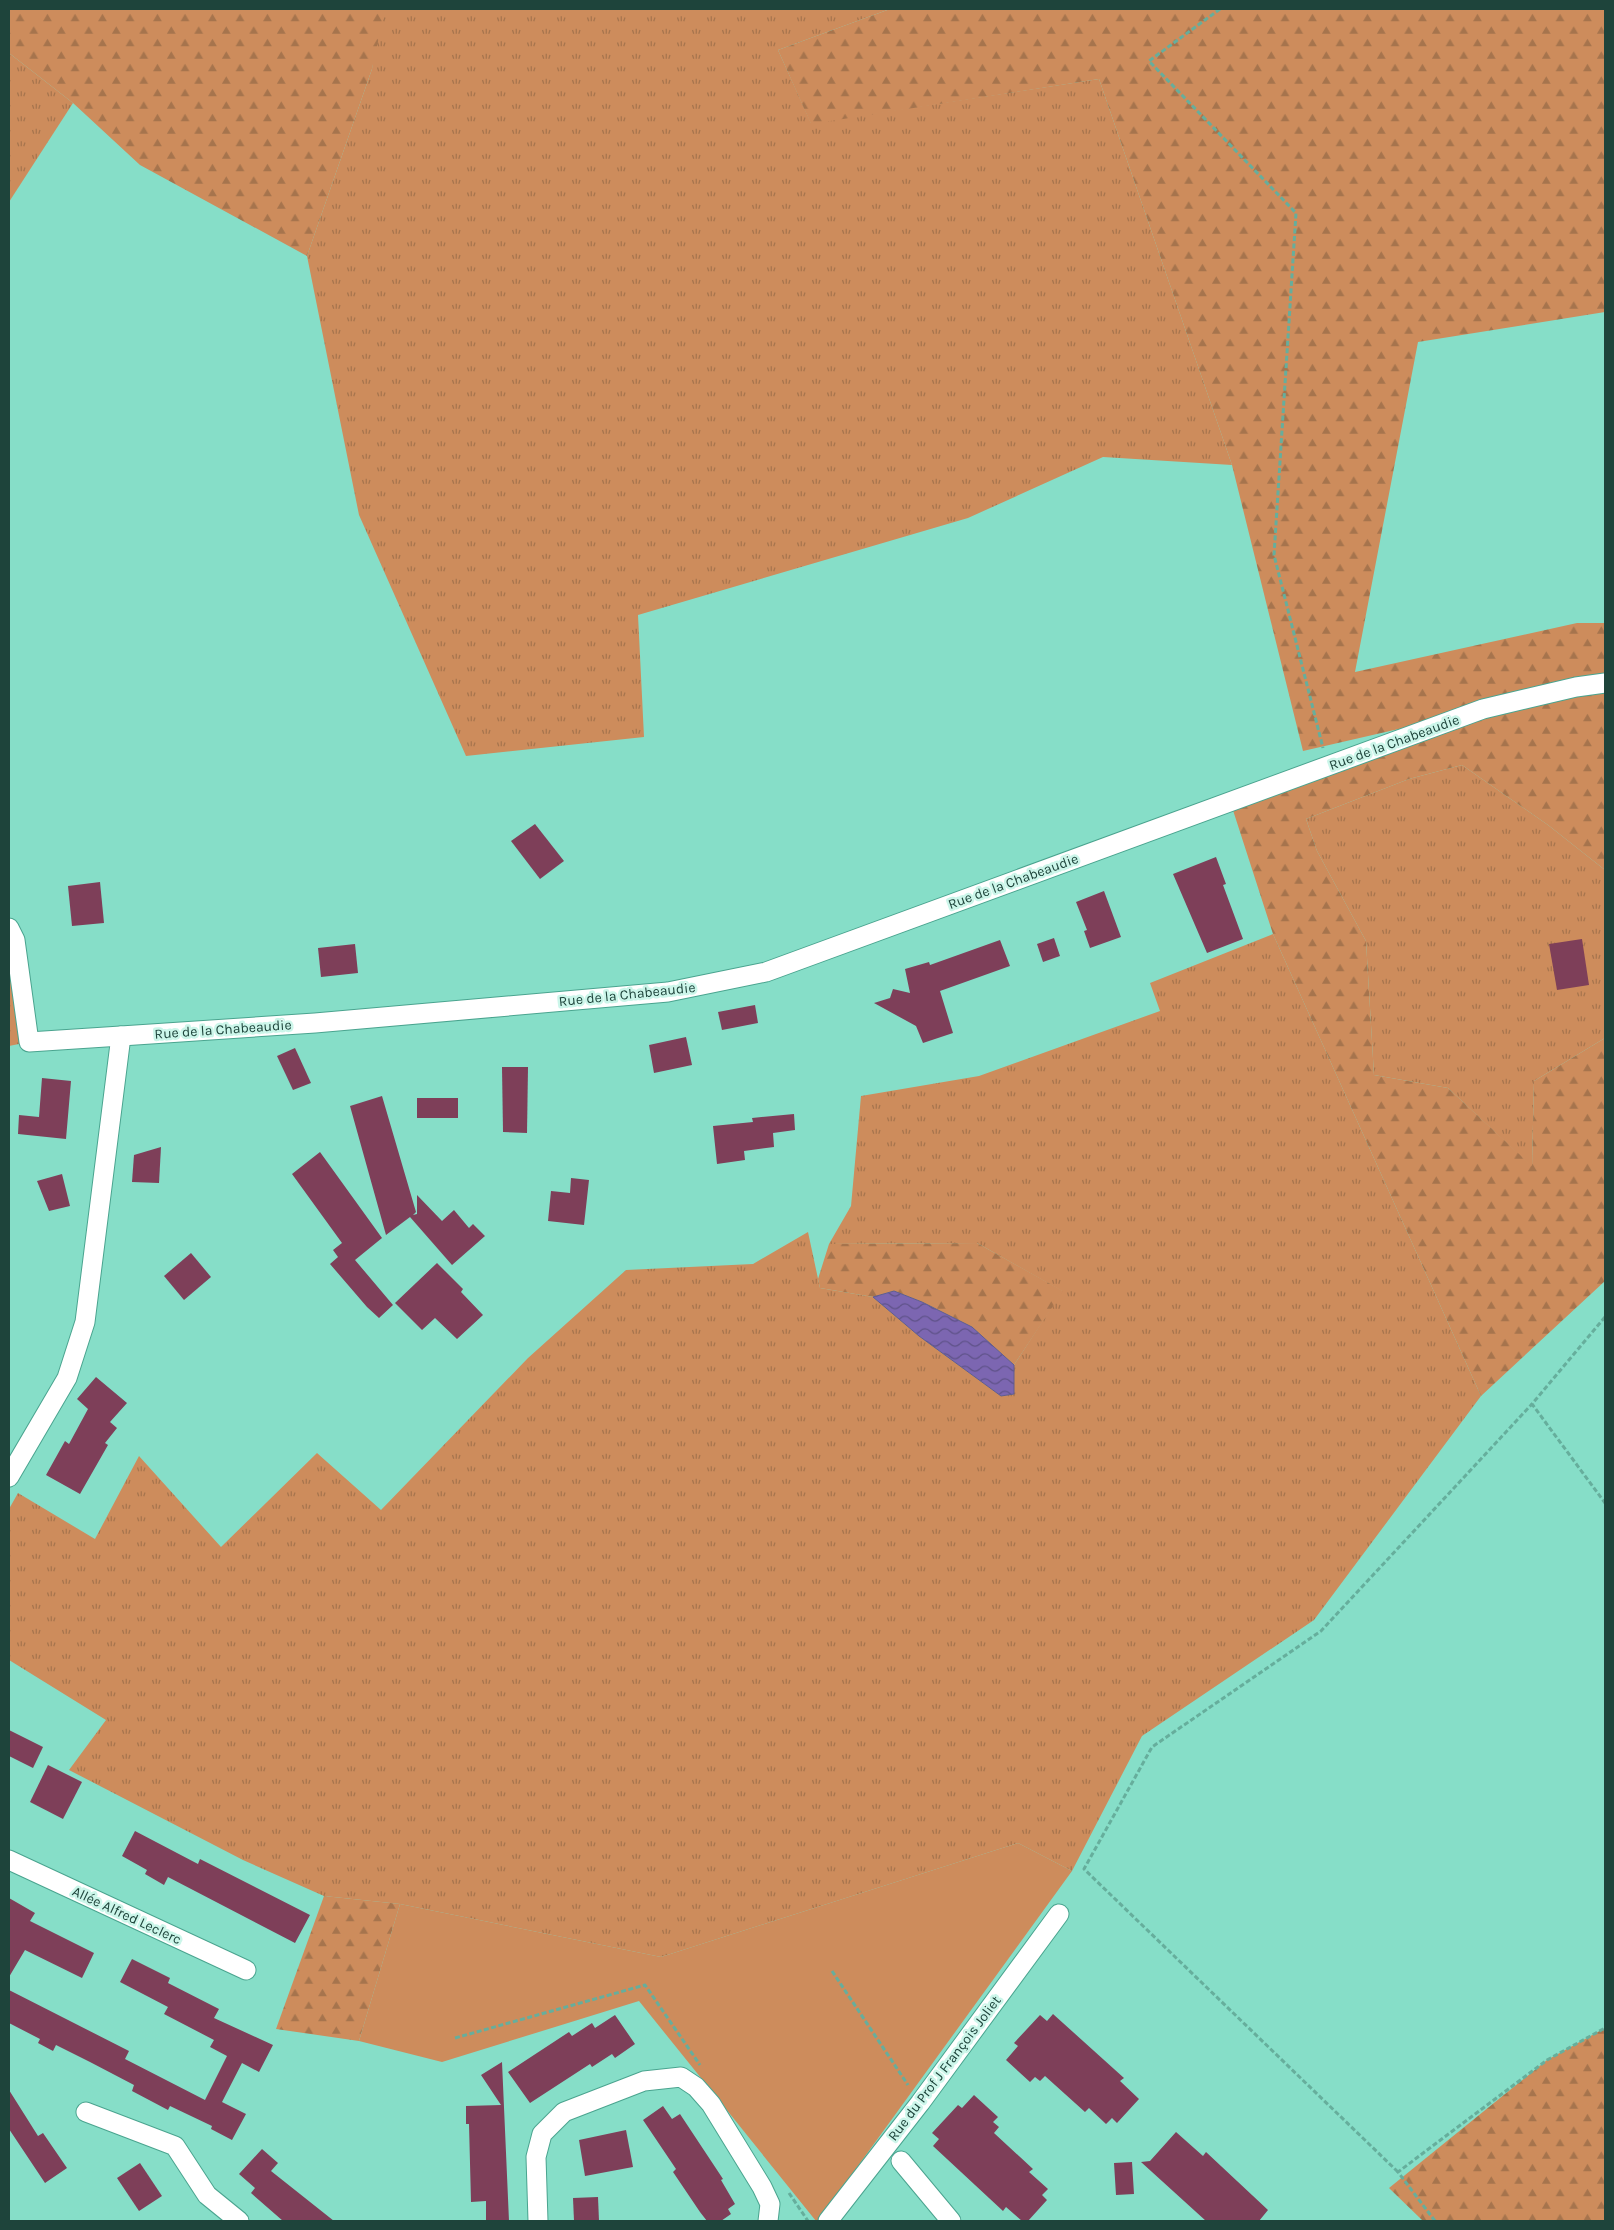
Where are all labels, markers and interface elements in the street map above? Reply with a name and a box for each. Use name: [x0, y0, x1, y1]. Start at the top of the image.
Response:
street label: Rue de la Chabeaudie: [1327, 711, 1462, 774]
street label: Rue de la Chabeaudie: [946, 850, 1081, 913]
street label: Rue de la Chabeaudie: [558, 979, 696, 1010]
street label: Rue de la Chabeaudie: [154, 1016, 292, 1043]
street label: Allée Alfred Leclerc: [69, 1883, 184, 1948]
street label: Rue du Prof J François Joliet: [884, 1992, 1005, 2144]

